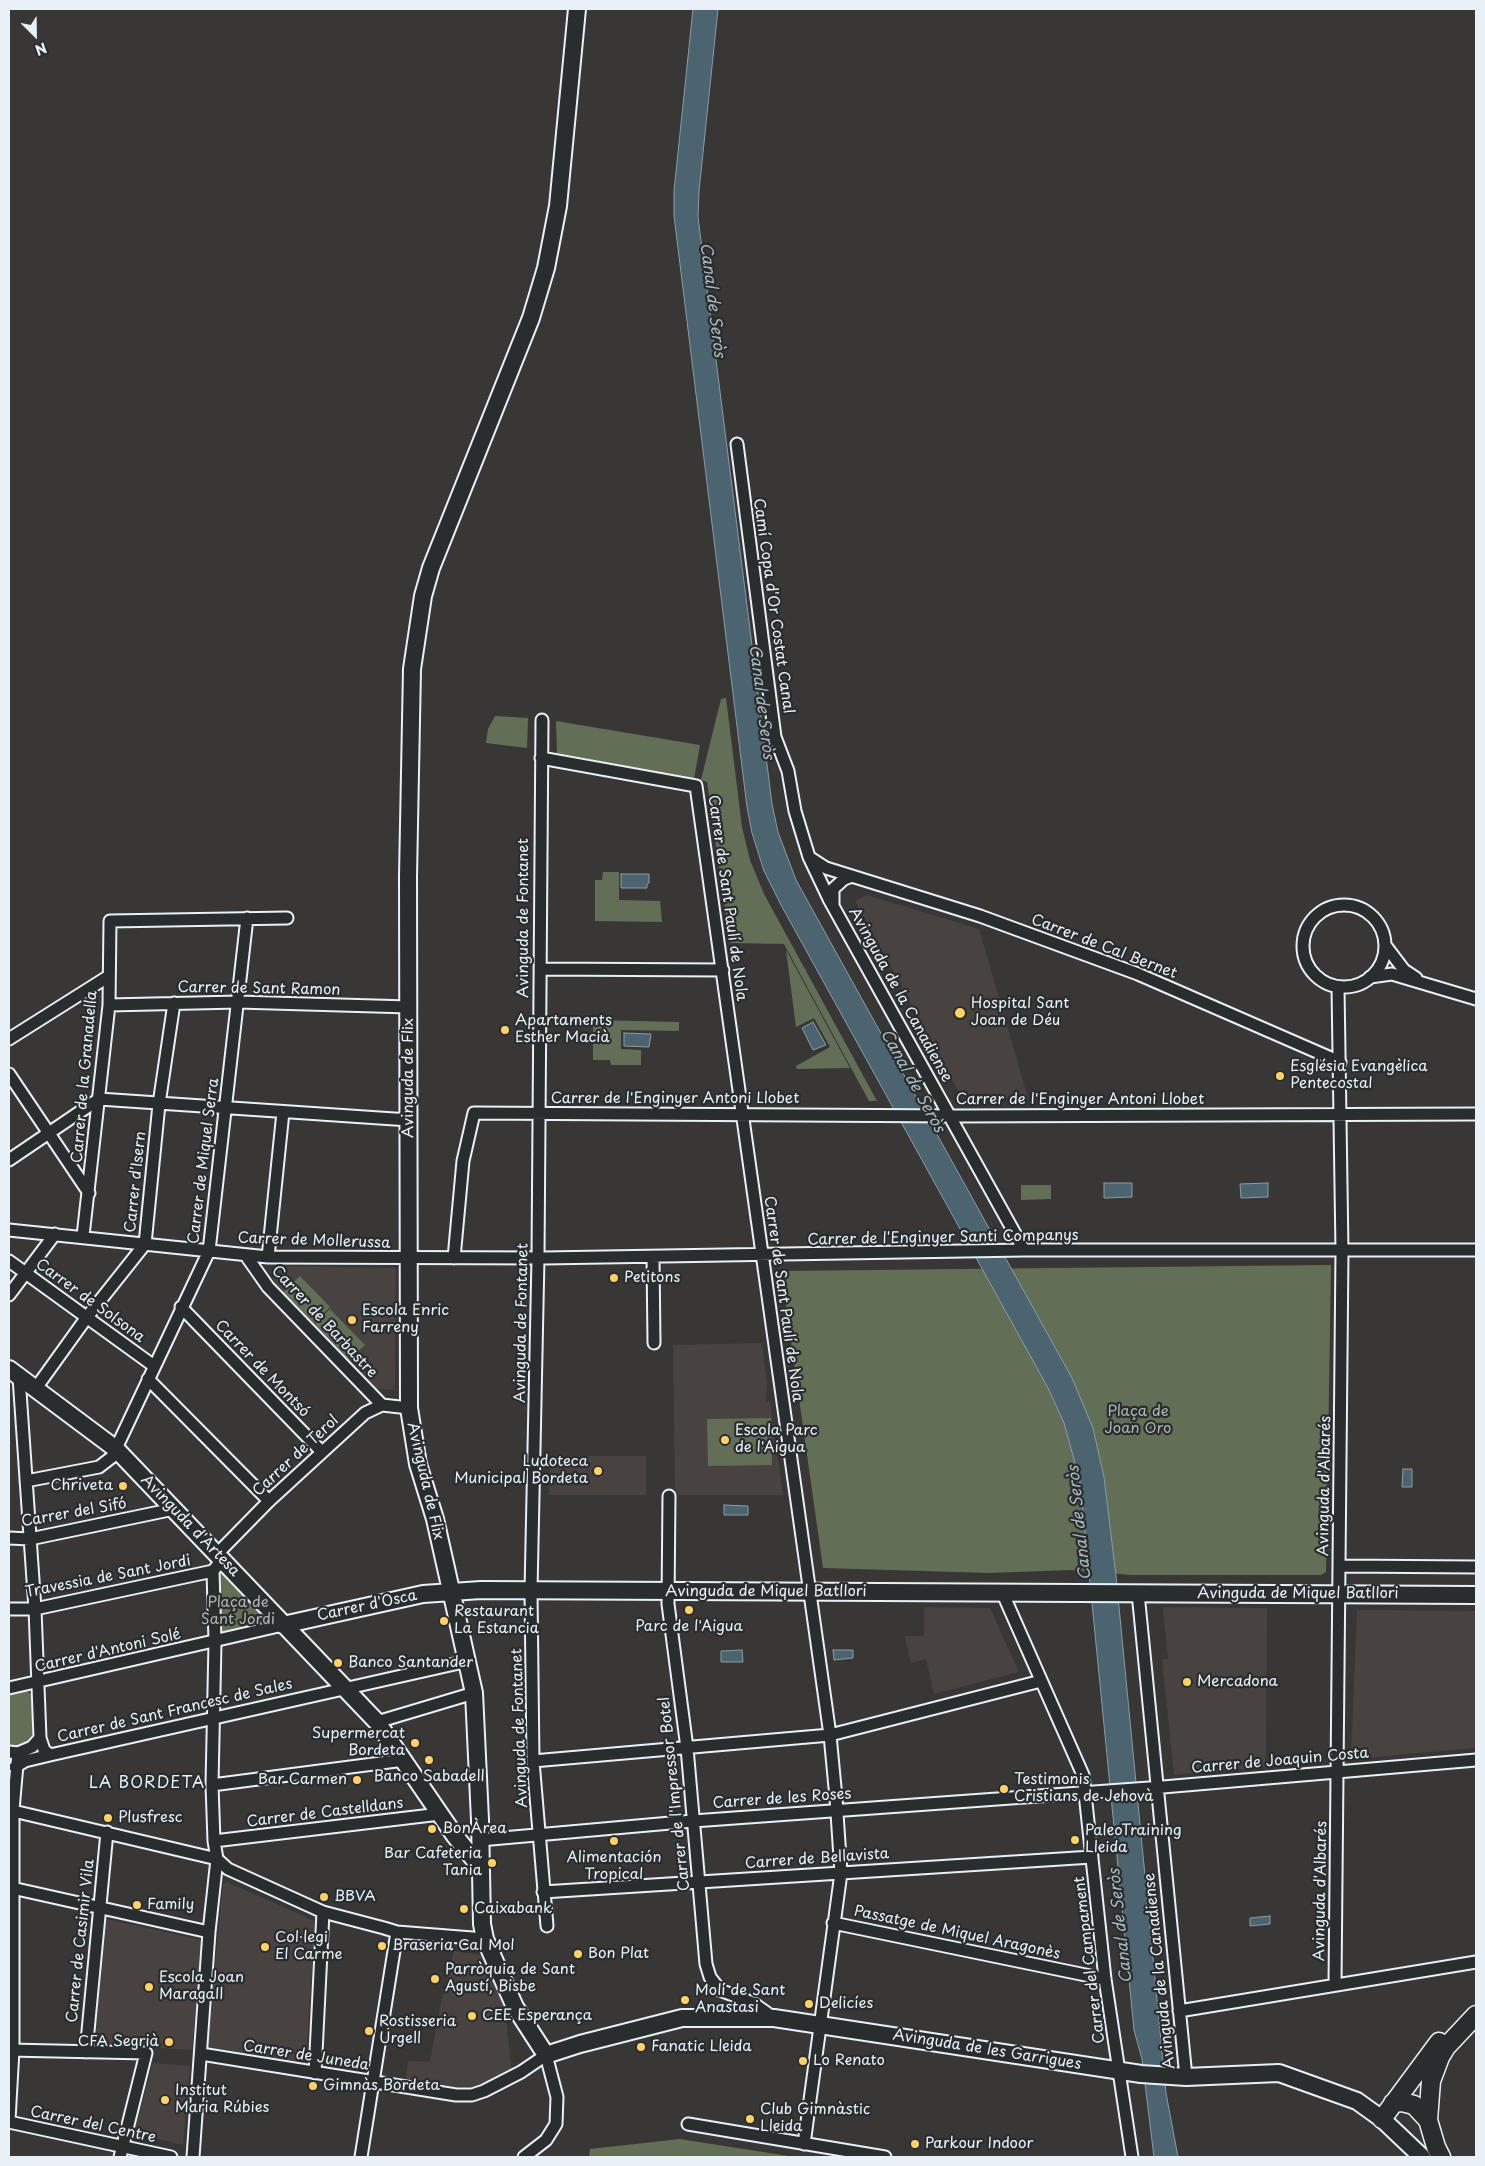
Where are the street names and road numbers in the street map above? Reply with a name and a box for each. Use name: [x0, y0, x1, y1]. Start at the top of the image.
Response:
street label: Camí Copa d'Or Costat Canal: [749, 497, 797, 715]
street label: Carrer de Sant Paulí de Nola: [704, 794, 750, 1002]
street label: Avinguda de Fontanet: [515, 838, 533, 998]
street label: Avinguda de la Canadiense: [844, 905, 956, 1085]
street label: Carrer de Cal Bernet: [1029, 911, 1179, 983]
street label: Carrer de Sant Ramon: [177, 979, 341, 999]
street label: Carrer de la Granadella: [68, 990, 102, 1164]
street label: Avinguda de Flix: [400, 1018, 418, 1138]
street label: Carrer de Miquel Serra: [185, 1077, 223, 1245]
street label: Carrer de l'Enginyer Antoni Llobet: [551, 1090, 799, 1108]
street label: Carrer de l'Enginyer Antoni Llobet: [956, 1091, 1204, 1109]
street label: Carrer d'Isern: [122, 1131, 150, 1233]
street label: Carrer de Sant Paulí de Nola: [760, 1195, 806, 1403]
street label: Carrer de l'Enginyer Santi Companys: [807, 1227, 1079, 1249]
street label: Carrer de Mollerussa: [237, 1229, 391, 1253]
street label: Avinguda de Fontanet: [512, 1243, 532, 1403]
street label: Carrer de Solsona: [32, 1255, 148, 1347]
street label: Carrer de Barbastre: [267, 1262, 381, 1382]
street label: Carrer de Montsó: [211, 1317, 313, 1421]
street label: Carrer de Terol: [249, 1412, 343, 1500]
street label: Avinguda d'Albarés: [1315, 1416, 1335, 1556]
street label: Avinguda de Flix: [403, 1421, 447, 1541]
street label: Avinguda d'Artesa: [137, 1471, 243, 1581]
street label: Carrer del Sifó: [20, 1495, 128, 1531]
street label: Travessia de Sant Jordi: [24, 1552, 192, 1602]
street label: Avinguda de Miquel Batllori: [665, 1583, 867, 1601]
street label: Avinguda de Miquel Batllori: [1197, 1585, 1399, 1603]
street label: Carrer d'Osca: [315, 1587, 419, 1625]
street label: Carrer d'Antoni Solé: [33, 1625, 183, 1677]
street label: Avinguda de Fontanet: [508, 1648, 532, 1808]
street label: Carrer de Sant Francesc de Sales: [56, 1675, 294, 1747]
street label: Carrer de l'Impressor Botel: [656, 1696, 694, 1892]
street label: Carrer de Joaquin Costa: [1191, 1744, 1369, 1778]
street label: Carrer de les Roses: [712, 1785, 852, 1813]
street label: Carrer de Castelldans: [246, 1794, 404, 1832]
street label: Avinguda d'Albarés: [1311, 1821, 1331, 1961]
street label: Carrer de Bellavista: [744, 1845, 890, 1873]
street label: Carrer de Casimir Vila: [63, 1859, 99, 2023]
street label: Avinguda de la Canadiense: [1141, 1872, 1179, 2070]
street label: Carrer del Campament: [1071, 1875, 1109, 2045]
street label: Passatge de Miquel Aragonès: [852, 1902, 1062, 1964]
street label: Avinguda de les Garrigues: [892, 2026, 1082, 2074]
street label: Carrer de Juneda: [242, 2037, 370, 2075]
street label: Carrer del Centre: [28, 2103, 158, 2147]

